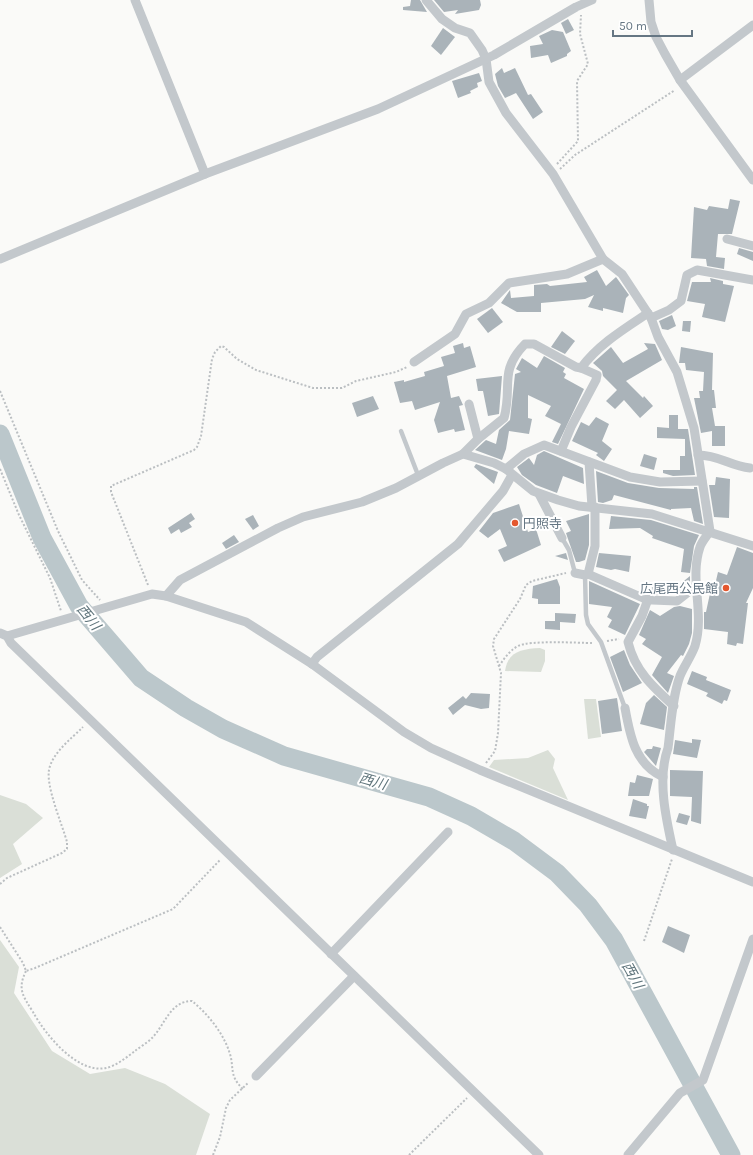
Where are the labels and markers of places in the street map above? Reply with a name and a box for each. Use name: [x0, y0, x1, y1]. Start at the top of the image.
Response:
place label: 円照寺: [523, 516, 562, 531]
marker: 円照寺: [510, 518, 520, 528]
place label: 広尾西公民館: [640, 581, 718, 596]
marker: 広尾西公民館: [721, 583, 731, 593]

